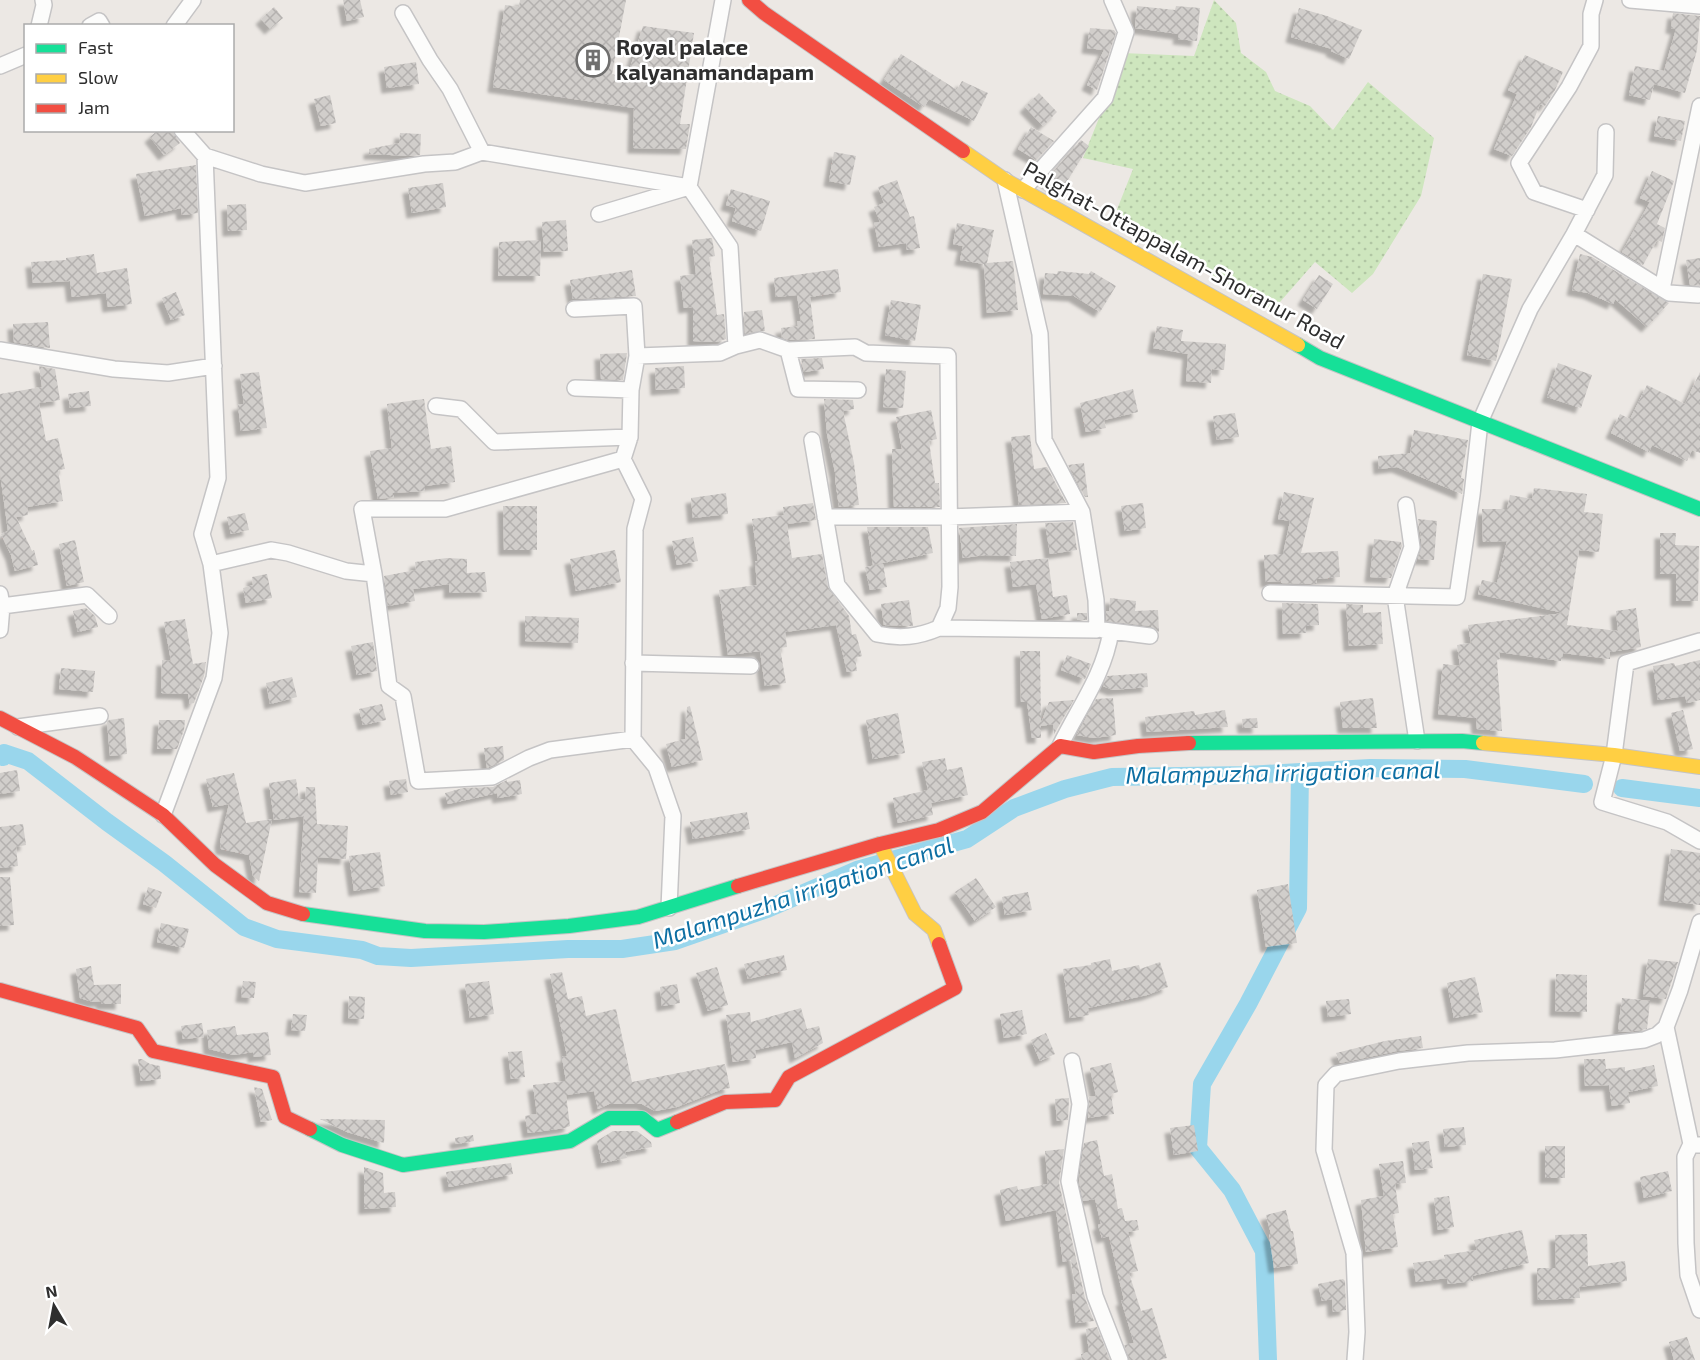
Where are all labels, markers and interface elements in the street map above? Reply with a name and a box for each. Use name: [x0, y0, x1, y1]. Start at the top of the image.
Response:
legend: [24, 24, 234, 132]
place label: Royal palace kalyanamandapam: [616, 33, 814, 85]
text: Fast: [78, 36, 113, 58]
building icon: Royal palace kalyanamandapam: [575, 42, 611, 78]
text: Slow: [78, 66, 119, 88]
text: Jam: [78, 96, 110, 118]
street label: Palghat-Ottappalam-Shoranur Road: [1019, 155, 1350, 354]
water label: Malampuzha irrigation canal: [1125, 754, 1441, 789]
water label: Malampuzha irrigation canal: [648, 829, 957, 954]
north arrow: [24, 1276, 84, 1336]
text: N: [44, 1280, 59, 1301]

